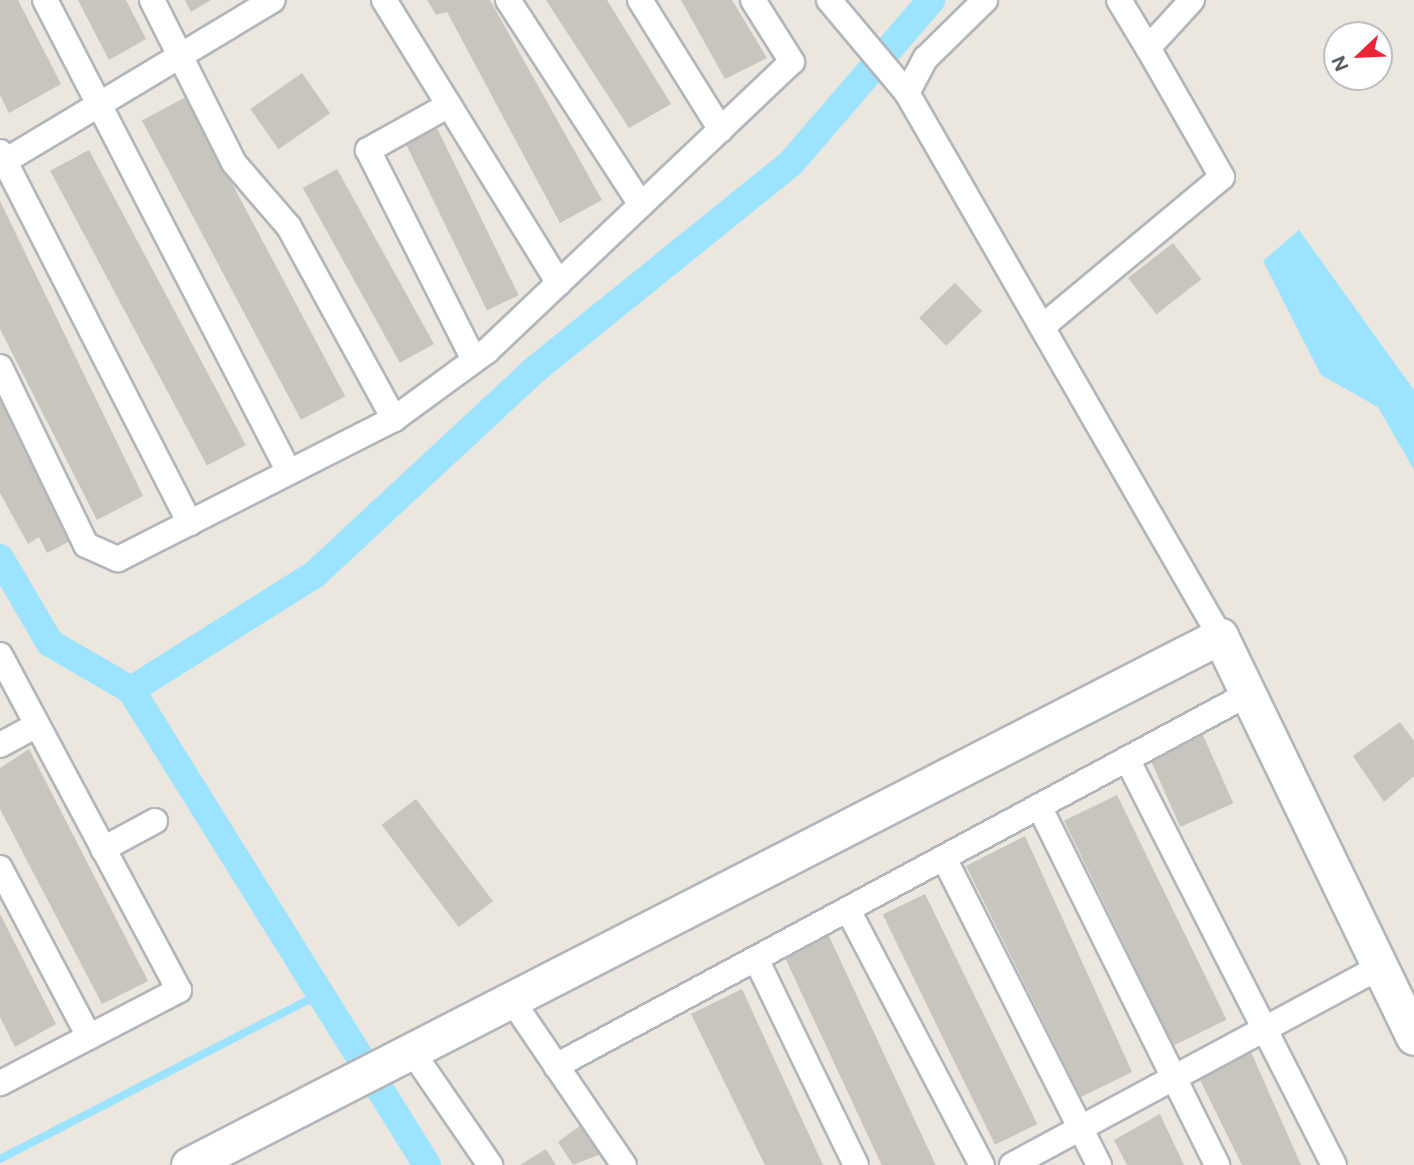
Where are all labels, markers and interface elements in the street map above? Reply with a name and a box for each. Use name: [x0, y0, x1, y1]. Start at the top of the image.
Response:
north arrow: [1323, 21, 1393, 91]
text: N: [1327, 52, 1354, 75]

